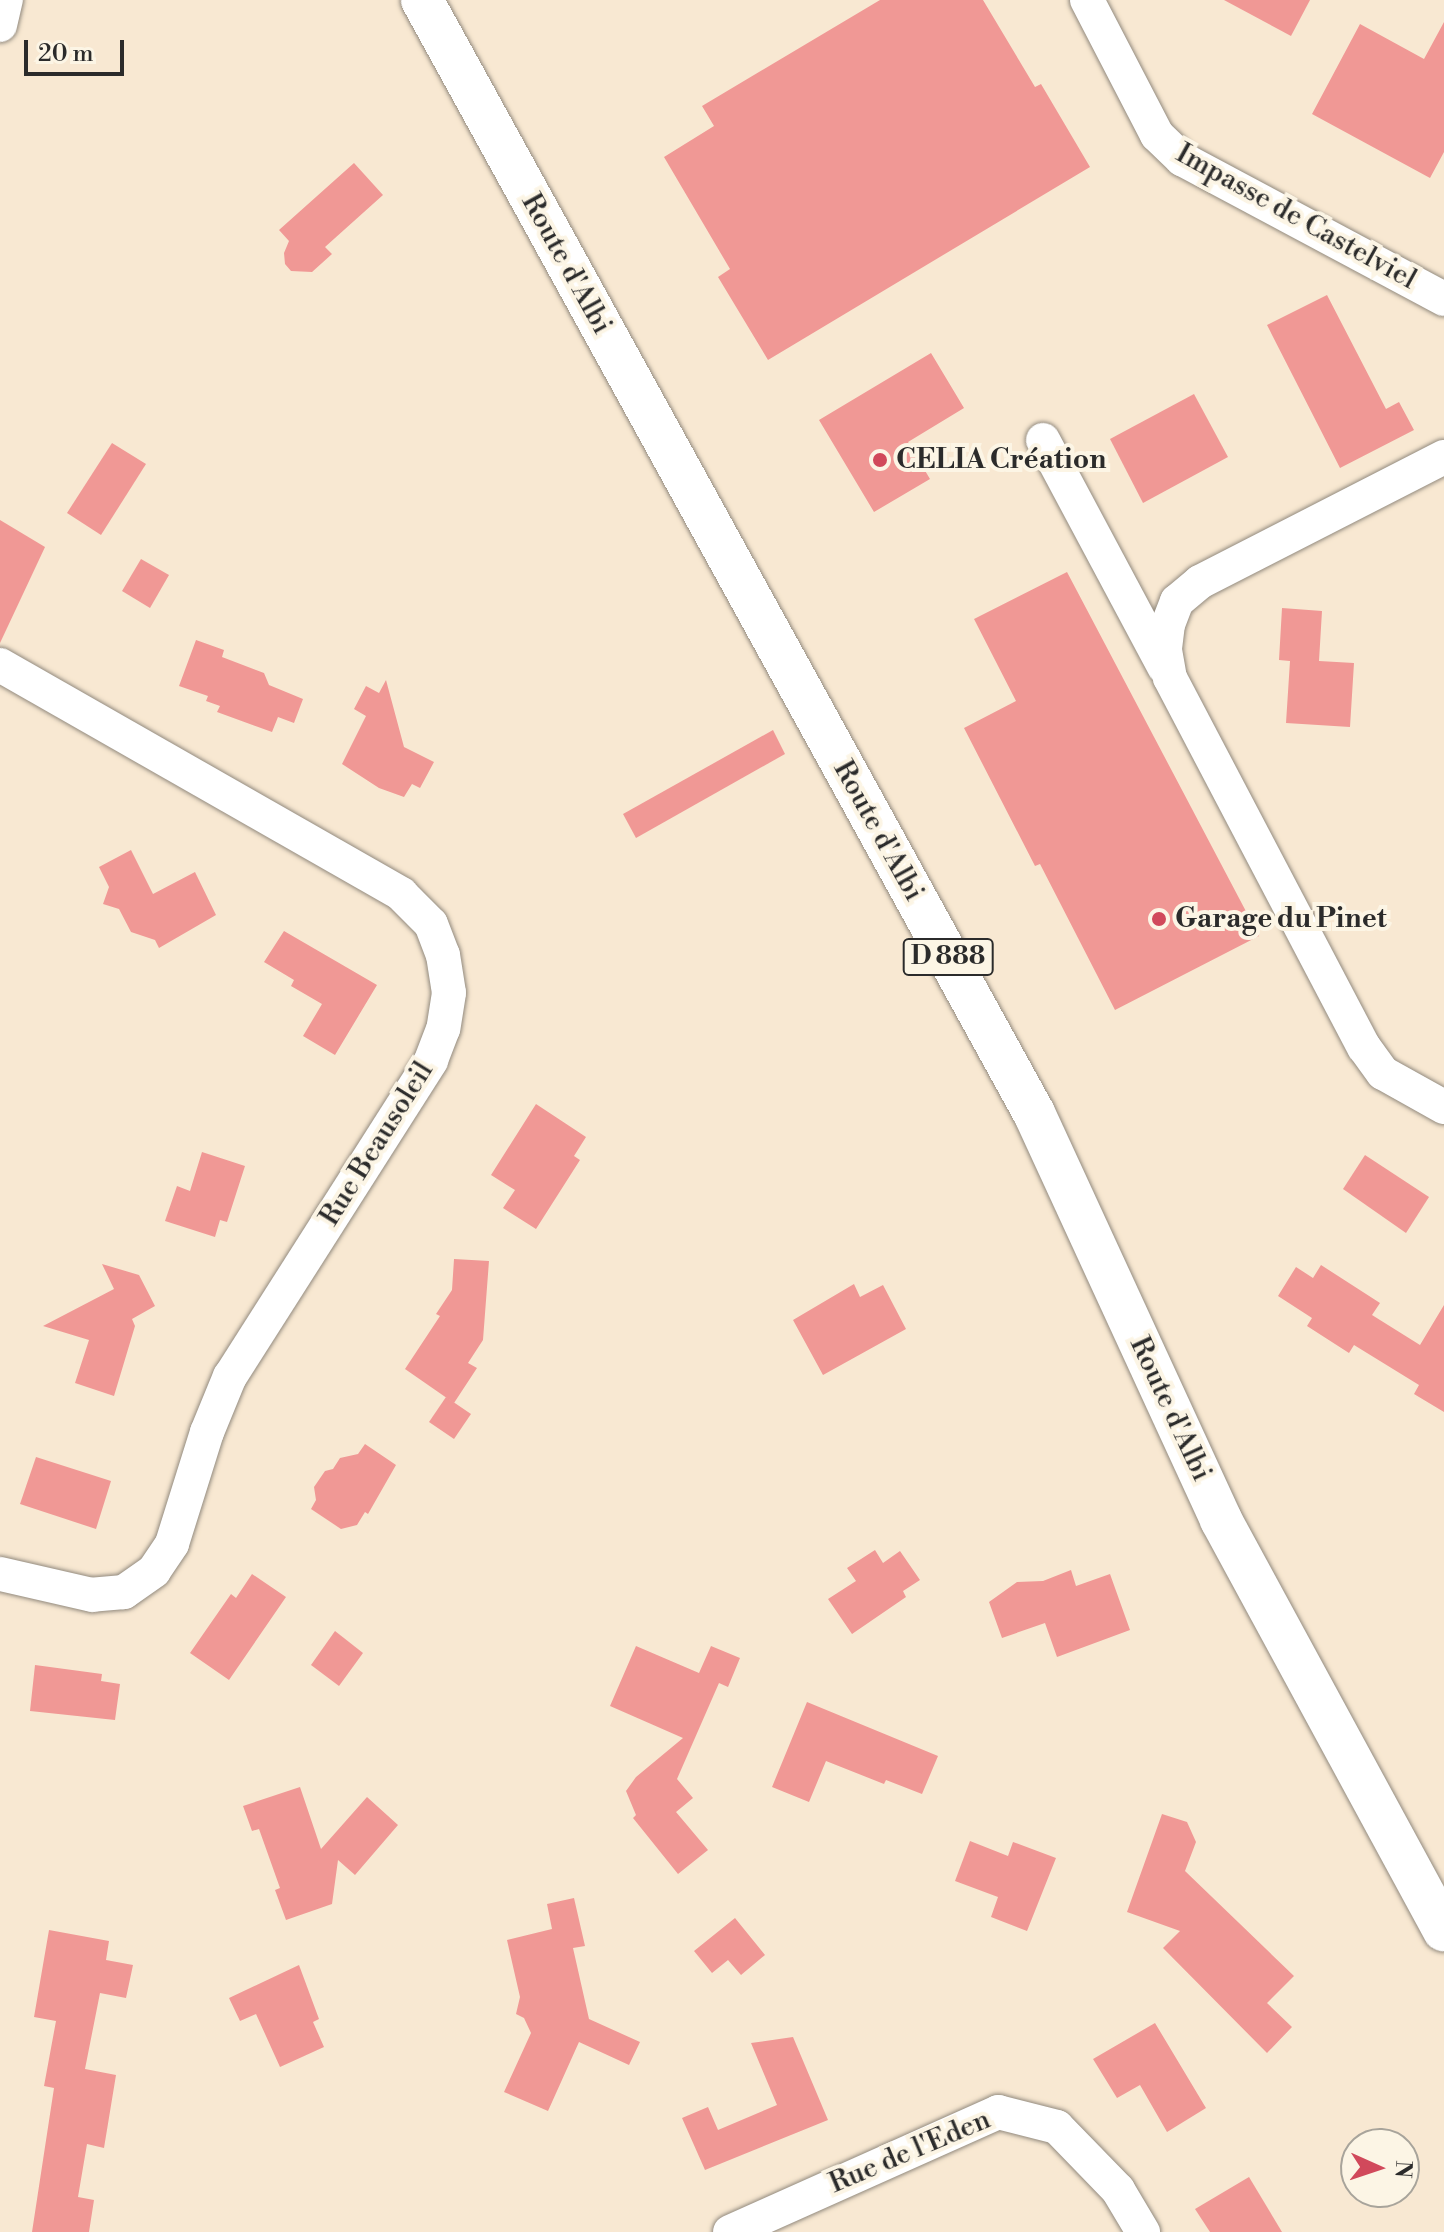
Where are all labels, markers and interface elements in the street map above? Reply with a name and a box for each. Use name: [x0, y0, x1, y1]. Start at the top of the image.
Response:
scale bar: [28, 24, 128, 74]
text: 20 m: [38, 39, 94, 69]
street label: Impasse de Castelviel: [1170, 137, 1422, 297]
street label: Route d'Albi: [514, 188, 618, 340]
place label: CELIA Création: [896, 443, 1106, 477]
marker: CELIA Création: [871, 451, 889, 469]
street label: Route d'Albi: [826, 755, 930, 907]
place label: Garage du Pinet: [1175, 902, 1387, 936]
marker: Garage du Pinet: [1150, 910, 1168, 928]
road number: D 888: [902, 935, 994, 979]
street label: Rue Beausoleil: [313, 1056, 441, 1232]
street label: Route d'Albi: [1122, 1332, 1218, 1486]
street label: Rue de l'Eden: [824, 2103, 996, 2201]
north arrow: [1340, 2128, 1420, 2208]
text: N: [1389, 2160, 1416, 2179]

